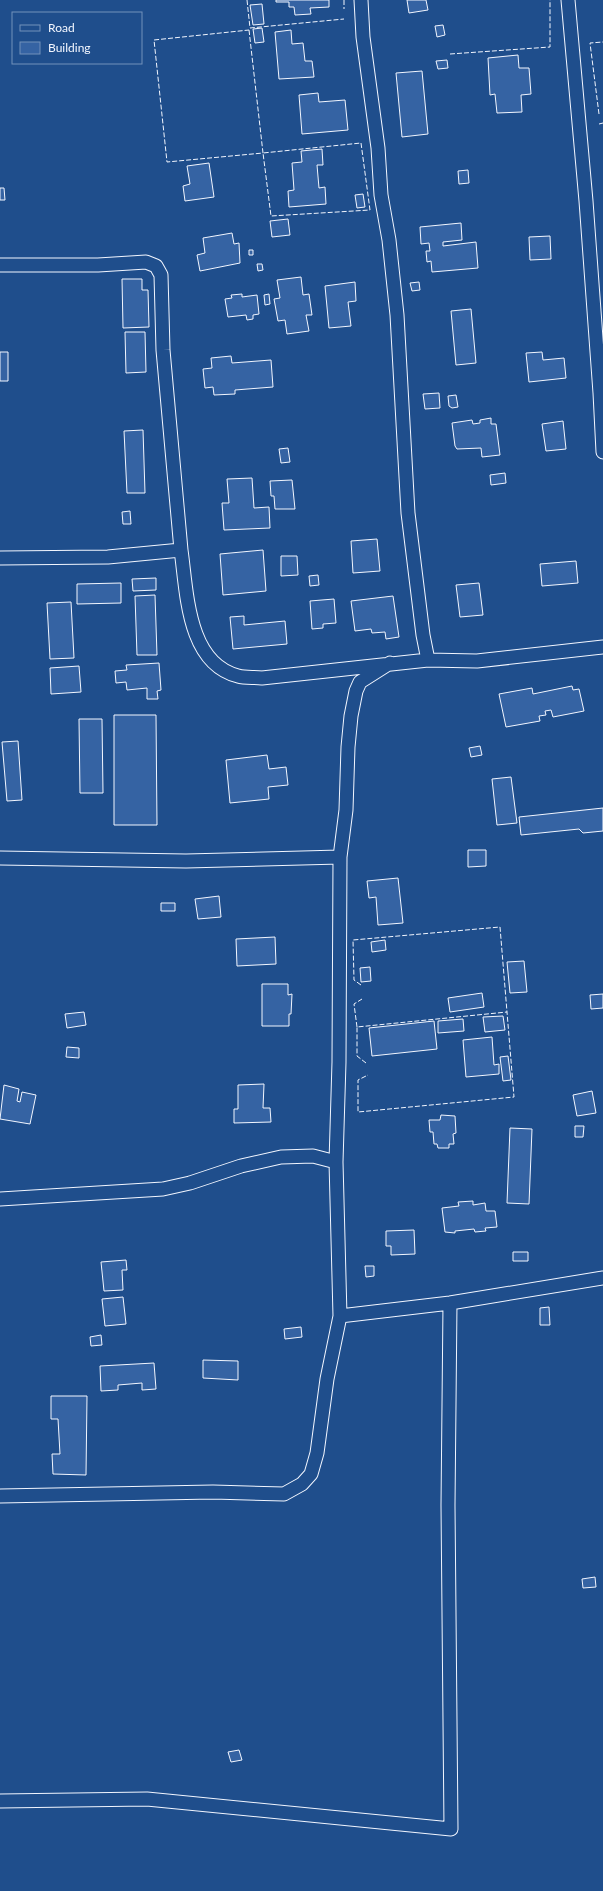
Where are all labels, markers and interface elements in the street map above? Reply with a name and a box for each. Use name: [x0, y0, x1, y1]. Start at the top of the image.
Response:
legend: [12, 12, 142, 64]
text: Road: [48, 20, 75, 35]
text: Building: [48, 40, 91, 55]

